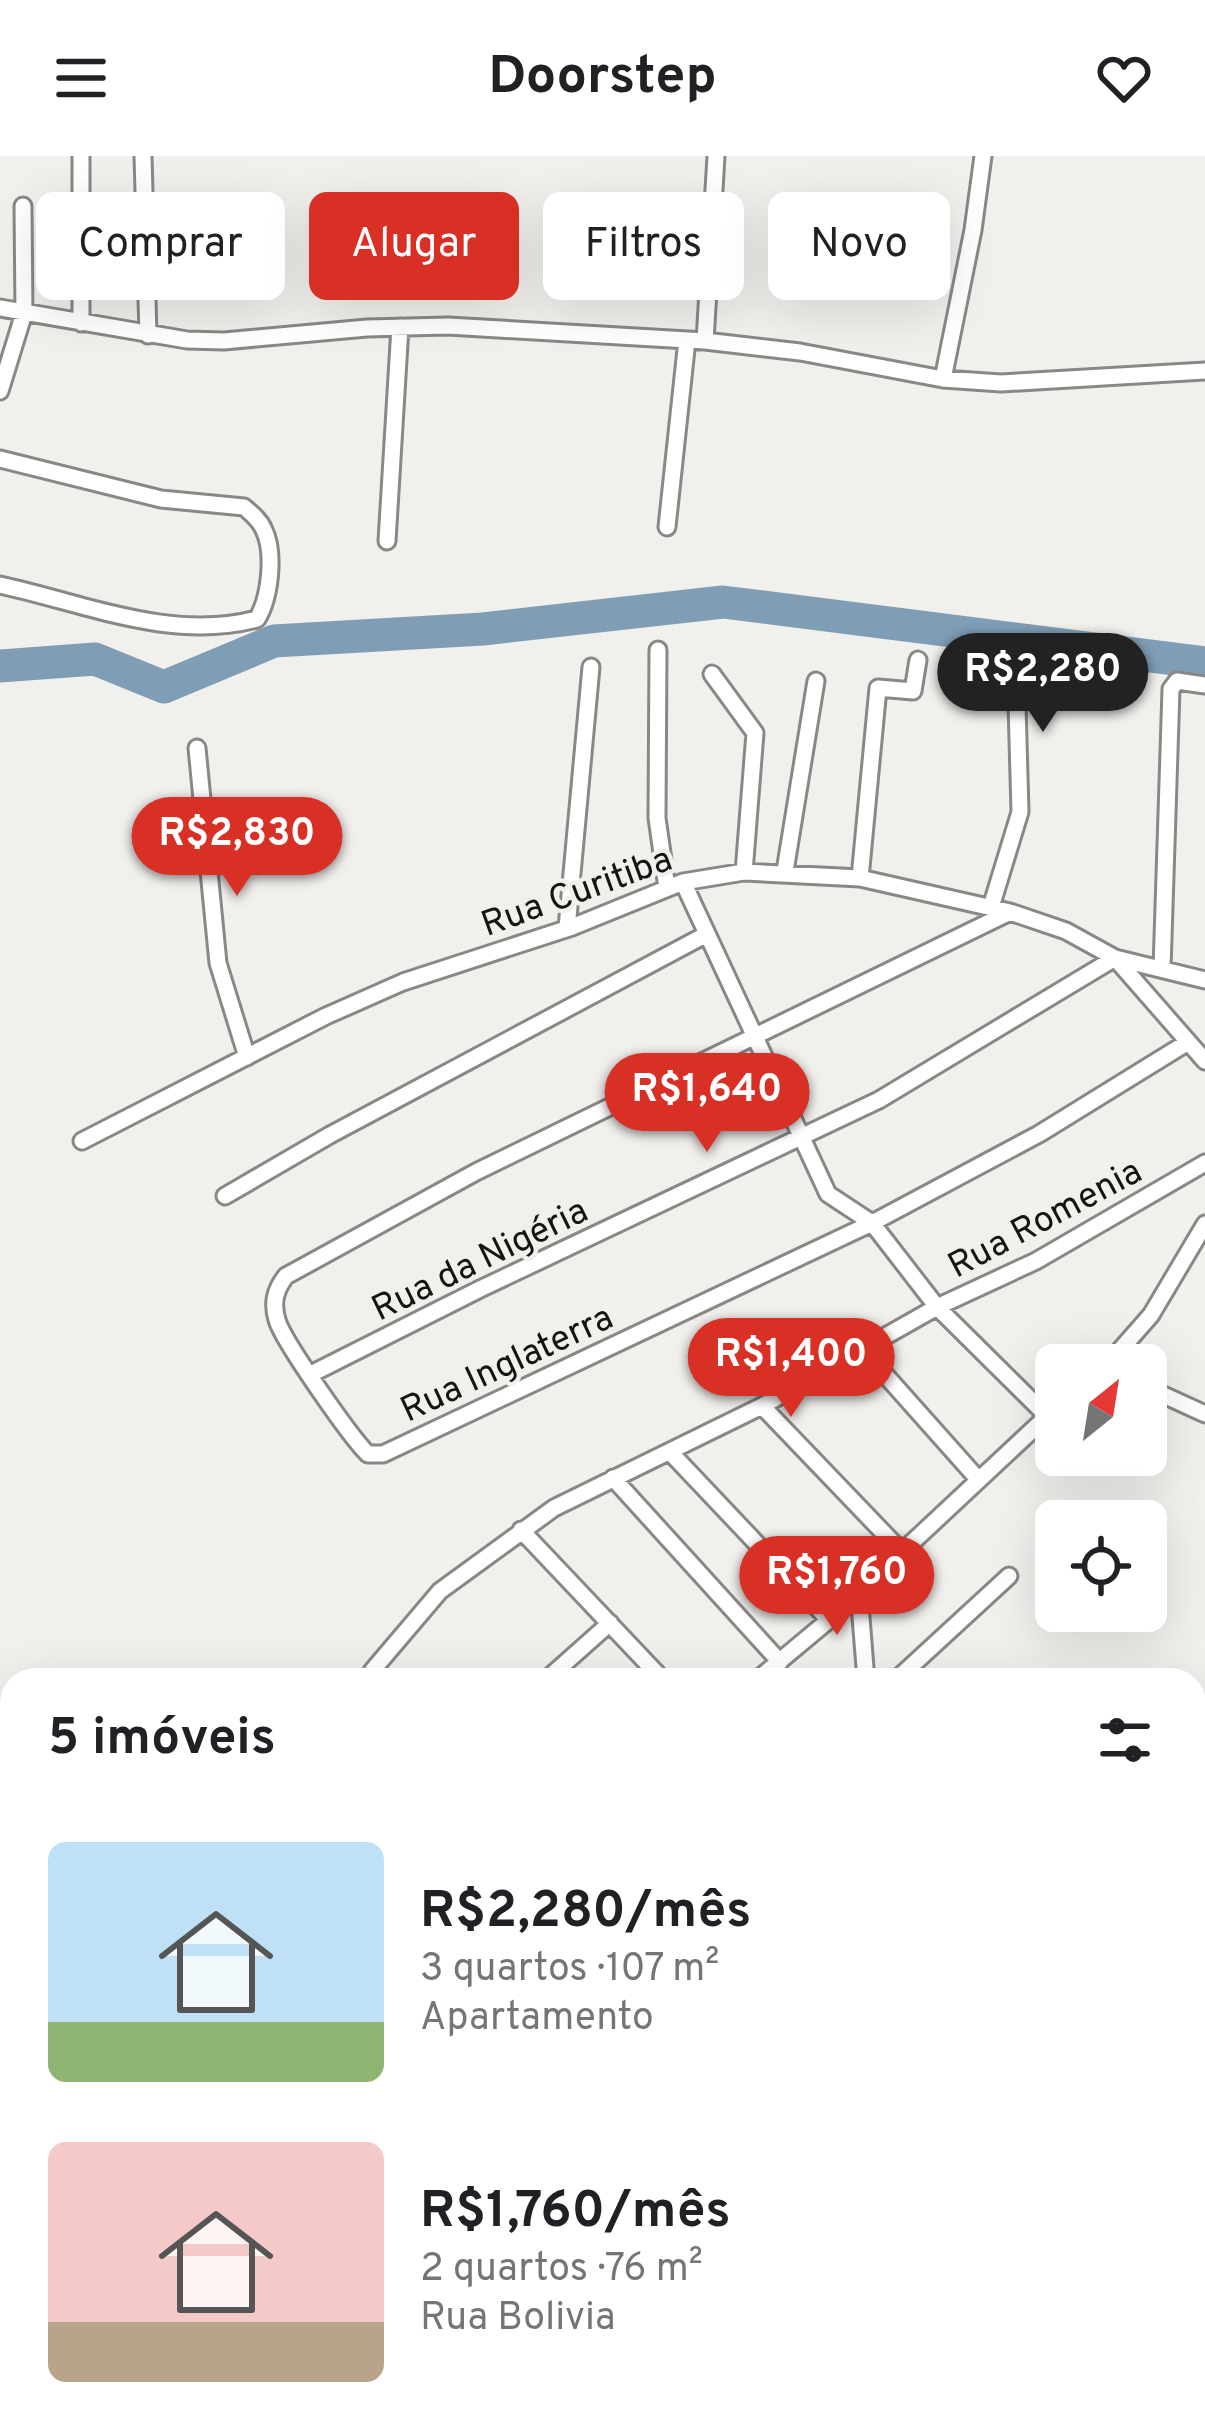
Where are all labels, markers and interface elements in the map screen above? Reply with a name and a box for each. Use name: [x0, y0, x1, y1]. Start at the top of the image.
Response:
text: Doorstep: [488, 44, 717, 113]
icon: menu: [48, 45, 114, 111]
icon: heart: [1091, 45, 1157, 111]
chip: Comprar: [36, 192, 285, 300]
chip: Alugar: [309, 192, 519, 300]
chip: Filtros: [543, 192, 744, 300]
chip: Novo: [768, 192, 950, 300]
pin: R$2,280: [932, 633, 1154, 735]
text: R$2,280: [964, 647, 1122, 696]
pin: R$2,830: [126, 797, 348, 899]
text: R$2,830: [159, 811, 315, 860]
street label: Rua Curitiba: [476, 838, 679, 950]
pin: R$1,640: [596, 1053, 818, 1155]
text: R$1,640: [632, 1067, 782, 1116]
street label: Rua Romenia: [941, 1150, 1151, 1291]
street label: Rua da Nigéria: [365, 1189, 596, 1334]
street label: Rua Inglaterra: [394, 1296, 621, 1435]
pin: R$1,400: [680, 1318, 902, 1420]
text: R$1,400: [715, 1332, 867, 1381]
north arrow: [1035, 1344, 1167, 1476]
map controls: [1035, 1344, 1167, 1632]
button: locate: [1035, 1500, 1167, 1632]
pin: R$1,760: [726, 1536, 948, 1638]
text: R$1,760: [766, 1550, 908, 1599]
icon: filters: [1092, 1707, 1158, 1773]
text: 5 imóveis: [48, 1708, 276, 1773]
text: R$2,280/mês: [420, 1881, 751, 1946]
icon: home: [144, 1890, 288, 2034]
text: 3 quartos · 107 m²: [420, 1946, 719, 1995]
text: Apartamento: [420, 1995, 654, 2044]
text: R$1,760/mês: [420, 2181, 731, 2246]
icon: home: [144, 2190, 288, 2334]
text: 2 quartos · 76 m²: [420, 2246, 703, 2295]
text: Rua Bolivia: [420, 2295, 615, 2344]

